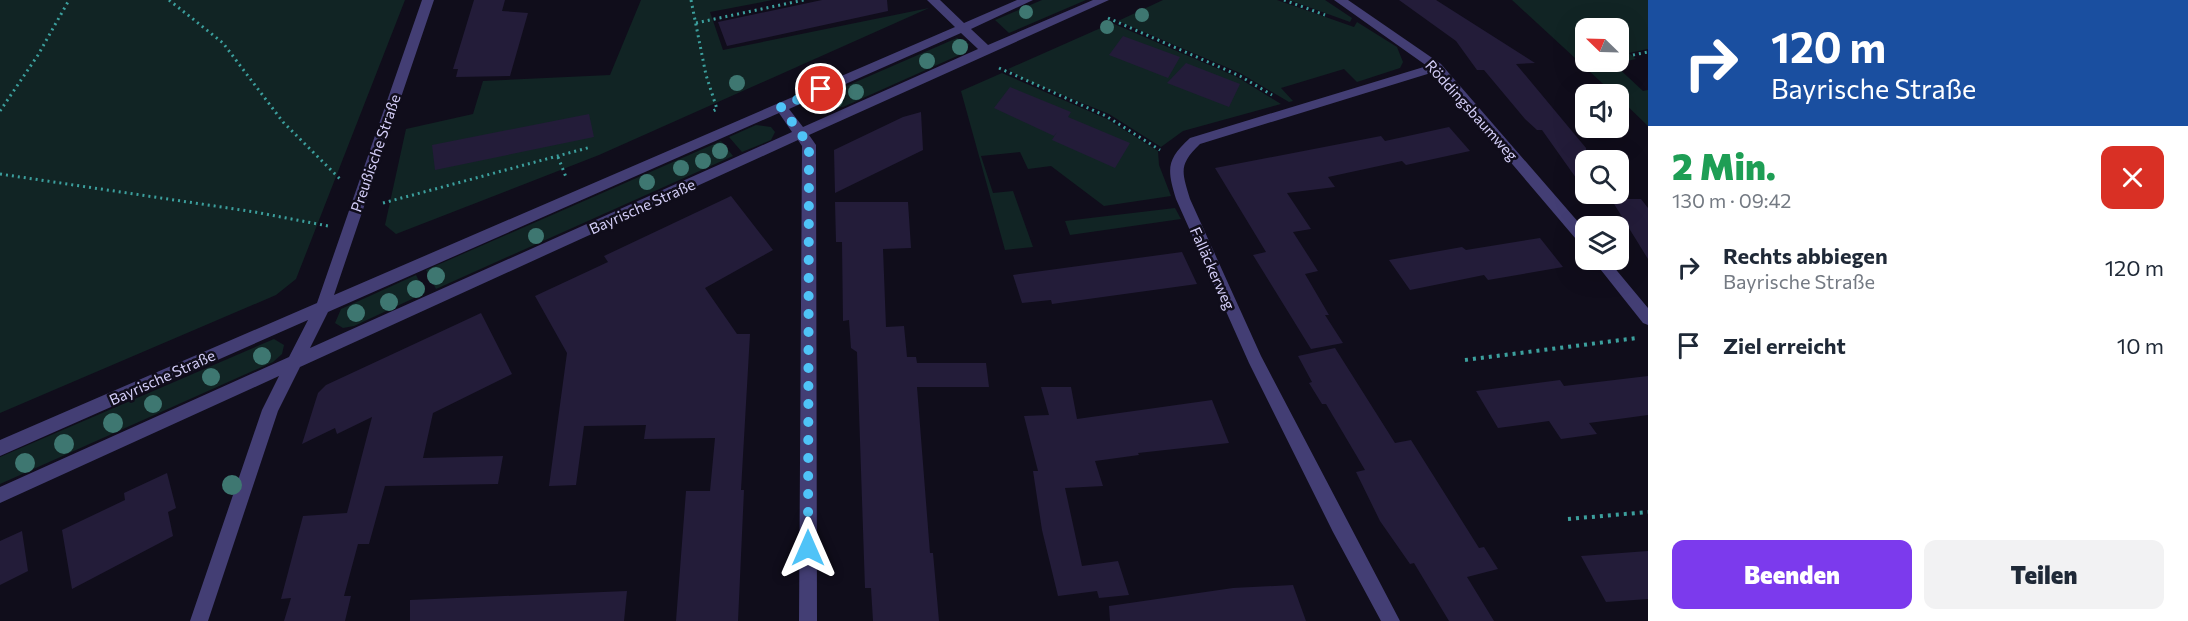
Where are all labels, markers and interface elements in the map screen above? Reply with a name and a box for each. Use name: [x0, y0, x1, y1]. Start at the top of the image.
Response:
north arrow: [1575, 18, 1629, 72]
map controls: [1575, 18, 1629, 270]
text: 120 m: [1771, 20, 1886, 72]
icon: right: [1672, 24, 1750, 102]
street label: Röddingsbaumweg: [1422, 56, 1522, 164]
pin: [795, 63, 846, 114]
icon: arrive: [804, 72, 837, 105]
text: Bayrische Straße: [1771, 72, 1976, 105]
button: sound: [1575, 84, 1629, 138]
street label: Preußische Straße: [346, 92, 404, 214]
text: 2 Min.: [1672, 143, 1776, 187]
button: close: [2101, 146, 2164, 209]
button: search: [1575, 150, 1629, 204]
street label: Bayrische Straße: [586, 175, 698, 237]
text: 130 m · 09:42: [1672, 188, 1791, 212]
button: layers: [1575, 216, 1629, 270]
street label: Falläckerweg: [1187, 224, 1239, 312]
text: Rechts abbiegen: [1723, 242, 1888, 269]
icon: right: [1672, 251, 1705, 284]
text: 120 m: [2105, 254, 2164, 281]
text: Bayrische Straße: [1723, 269, 1875, 293]
icon: arrive: [1672, 329, 1705, 362]
text: Ziel erreicht: [1723, 332, 1846, 359]
text: 10 m: [2117, 332, 2164, 359]
street label: Bayrische Straße: [106, 346, 218, 408]
position arrow: [776, 516, 840, 580]
button: Beenden: [1672, 540, 1912, 609]
button: Teilen: [1924, 540, 2164, 609]

